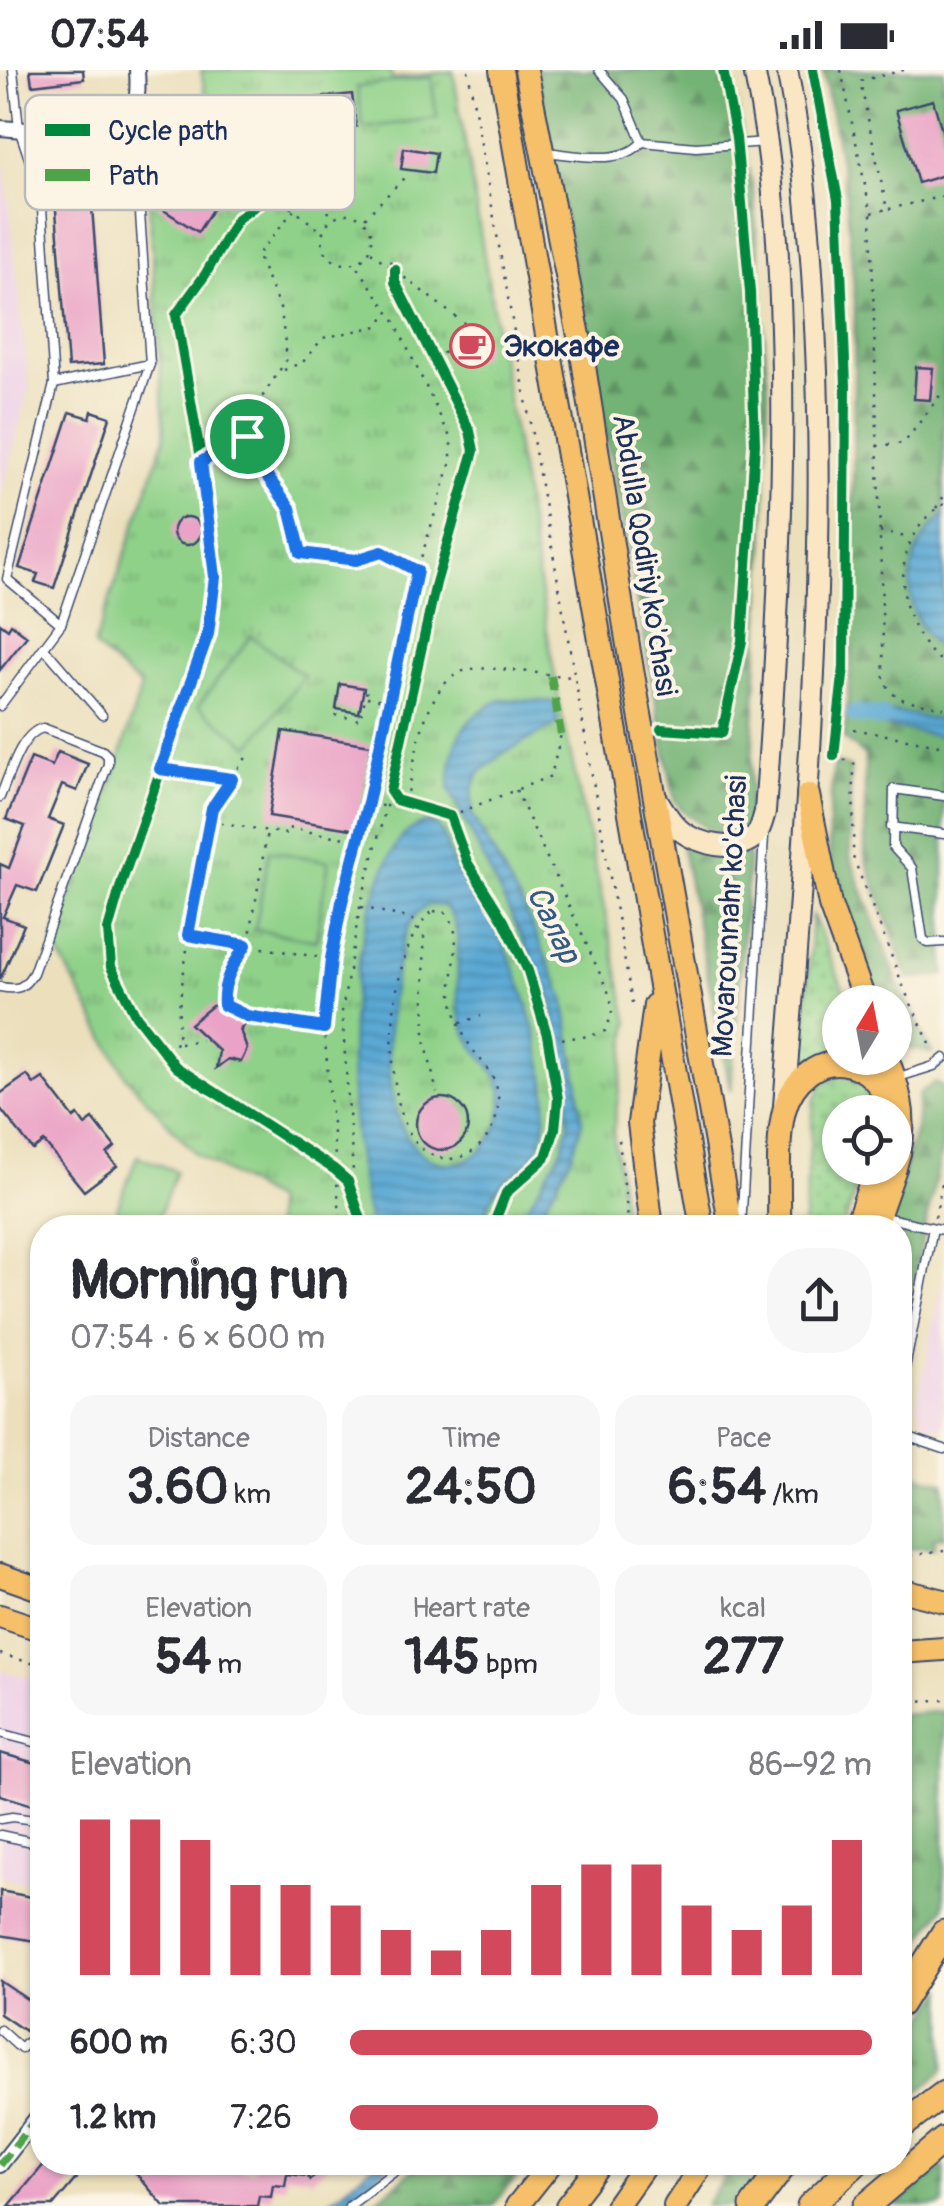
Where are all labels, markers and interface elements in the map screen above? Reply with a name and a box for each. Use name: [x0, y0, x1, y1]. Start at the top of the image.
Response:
text: 07:54: [50, 11, 149, 59]
legend: [25, 95, 355, 210]
text: Cycle path: [108, 114, 228, 149]
text: Path: [108, 159, 159, 194]
cafe icon: Экокафе: [449, 323, 495, 369]
place label: Экокафе: [504, 328, 620, 365]
pin: [205, 394, 290, 479]
icon: arrive: [220, 409, 275, 464]
street label: Abdulla Qodiriy ko'chasi: [604, 411, 685, 699]
street label: Movarounnahr ko'chasi: [704, 774, 755, 1058]
water label: Салар: [517, 879, 590, 972]
north arrow: [822, 985, 912, 1075]
map controls: [822, 985, 912, 1185]
button: locate: [822, 1095, 912, 1185]
text: Morning run: [70, 1246, 348, 1315]
button: share: [767, 1248, 872, 1353]
text: 07:54 · 6 × 600 m: [70, 1318, 325, 1358]
text: Distance: [147, 1421, 250, 1456]
text: Time: [442, 1421, 500, 1456]
text: Pace: [716, 1421, 771, 1456]
text: 3.60: [126, 1456, 228, 1519]
text: 24:50: [405, 1456, 537, 1519]
text: 6:54: [668, 1456, 766, 1519]
text: km: [228, 1477, 271, 1512]
text: /km: [766, 1477, 819, 1512]
text: Elevation: [145, 1591, 252, 1626]
text: Heart rate: [412, 1591, 530, 1626]
text: kcal: [721, 1591, 766, 1626]
text: 54: [155, 1626, 211, 1689]
text: 145: [404, 1626, 480, 1689]
text: 277: [703, 1626, 784, 1689]
text: m: [211, 1647, 242, 1682]
text: bpm: [480, 1647, 538, 1682]
text: Elevation: [70, 1745, 192, 1785]
text: 86–92 m: [749, 1745, 872, 1785]
text: 600 m: [70, 2023, 168, 2063]
text: 6:30: [230, 2023, 297, 2063]
text: 1.2 km: [70, 2098, 156, 2138]
text: 7:26: [230, 2098, 292, 2138]

